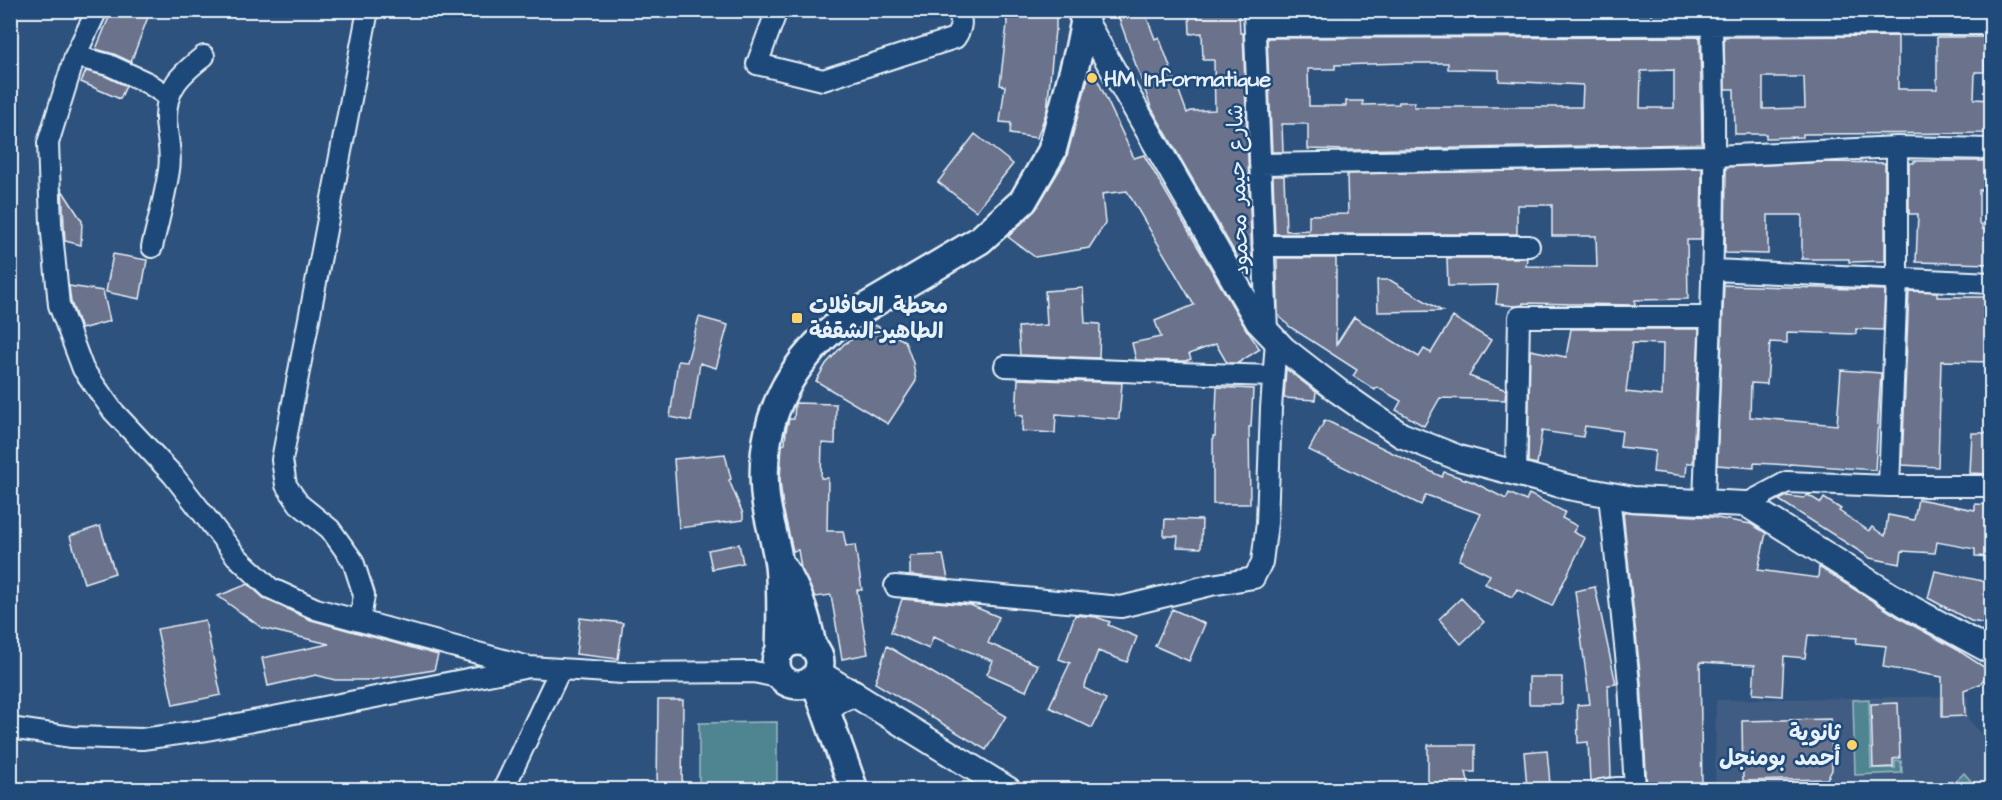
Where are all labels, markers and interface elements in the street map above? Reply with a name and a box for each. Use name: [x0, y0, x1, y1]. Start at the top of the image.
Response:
place label: HM Informatique: [1104, 64, 1271, 95]
marker: HM Informatique: [1085, 71, 1099, 85]
street label: شارع حيمر محمود: [1220, 104, 1257, 276]
place label: محطة الحافلات الطاهير-الشقفة: [809, 291, 948, 347]
marker: محطة الحافلات الطاهير-الشقفة: [790, 311, 804, 325]
place label: ثانوية أحمد بومنجل: [1719, 718, 1842, 774]
marker: ثانوية أحمد بومنجل: [1845, 738, 1859, 752]

